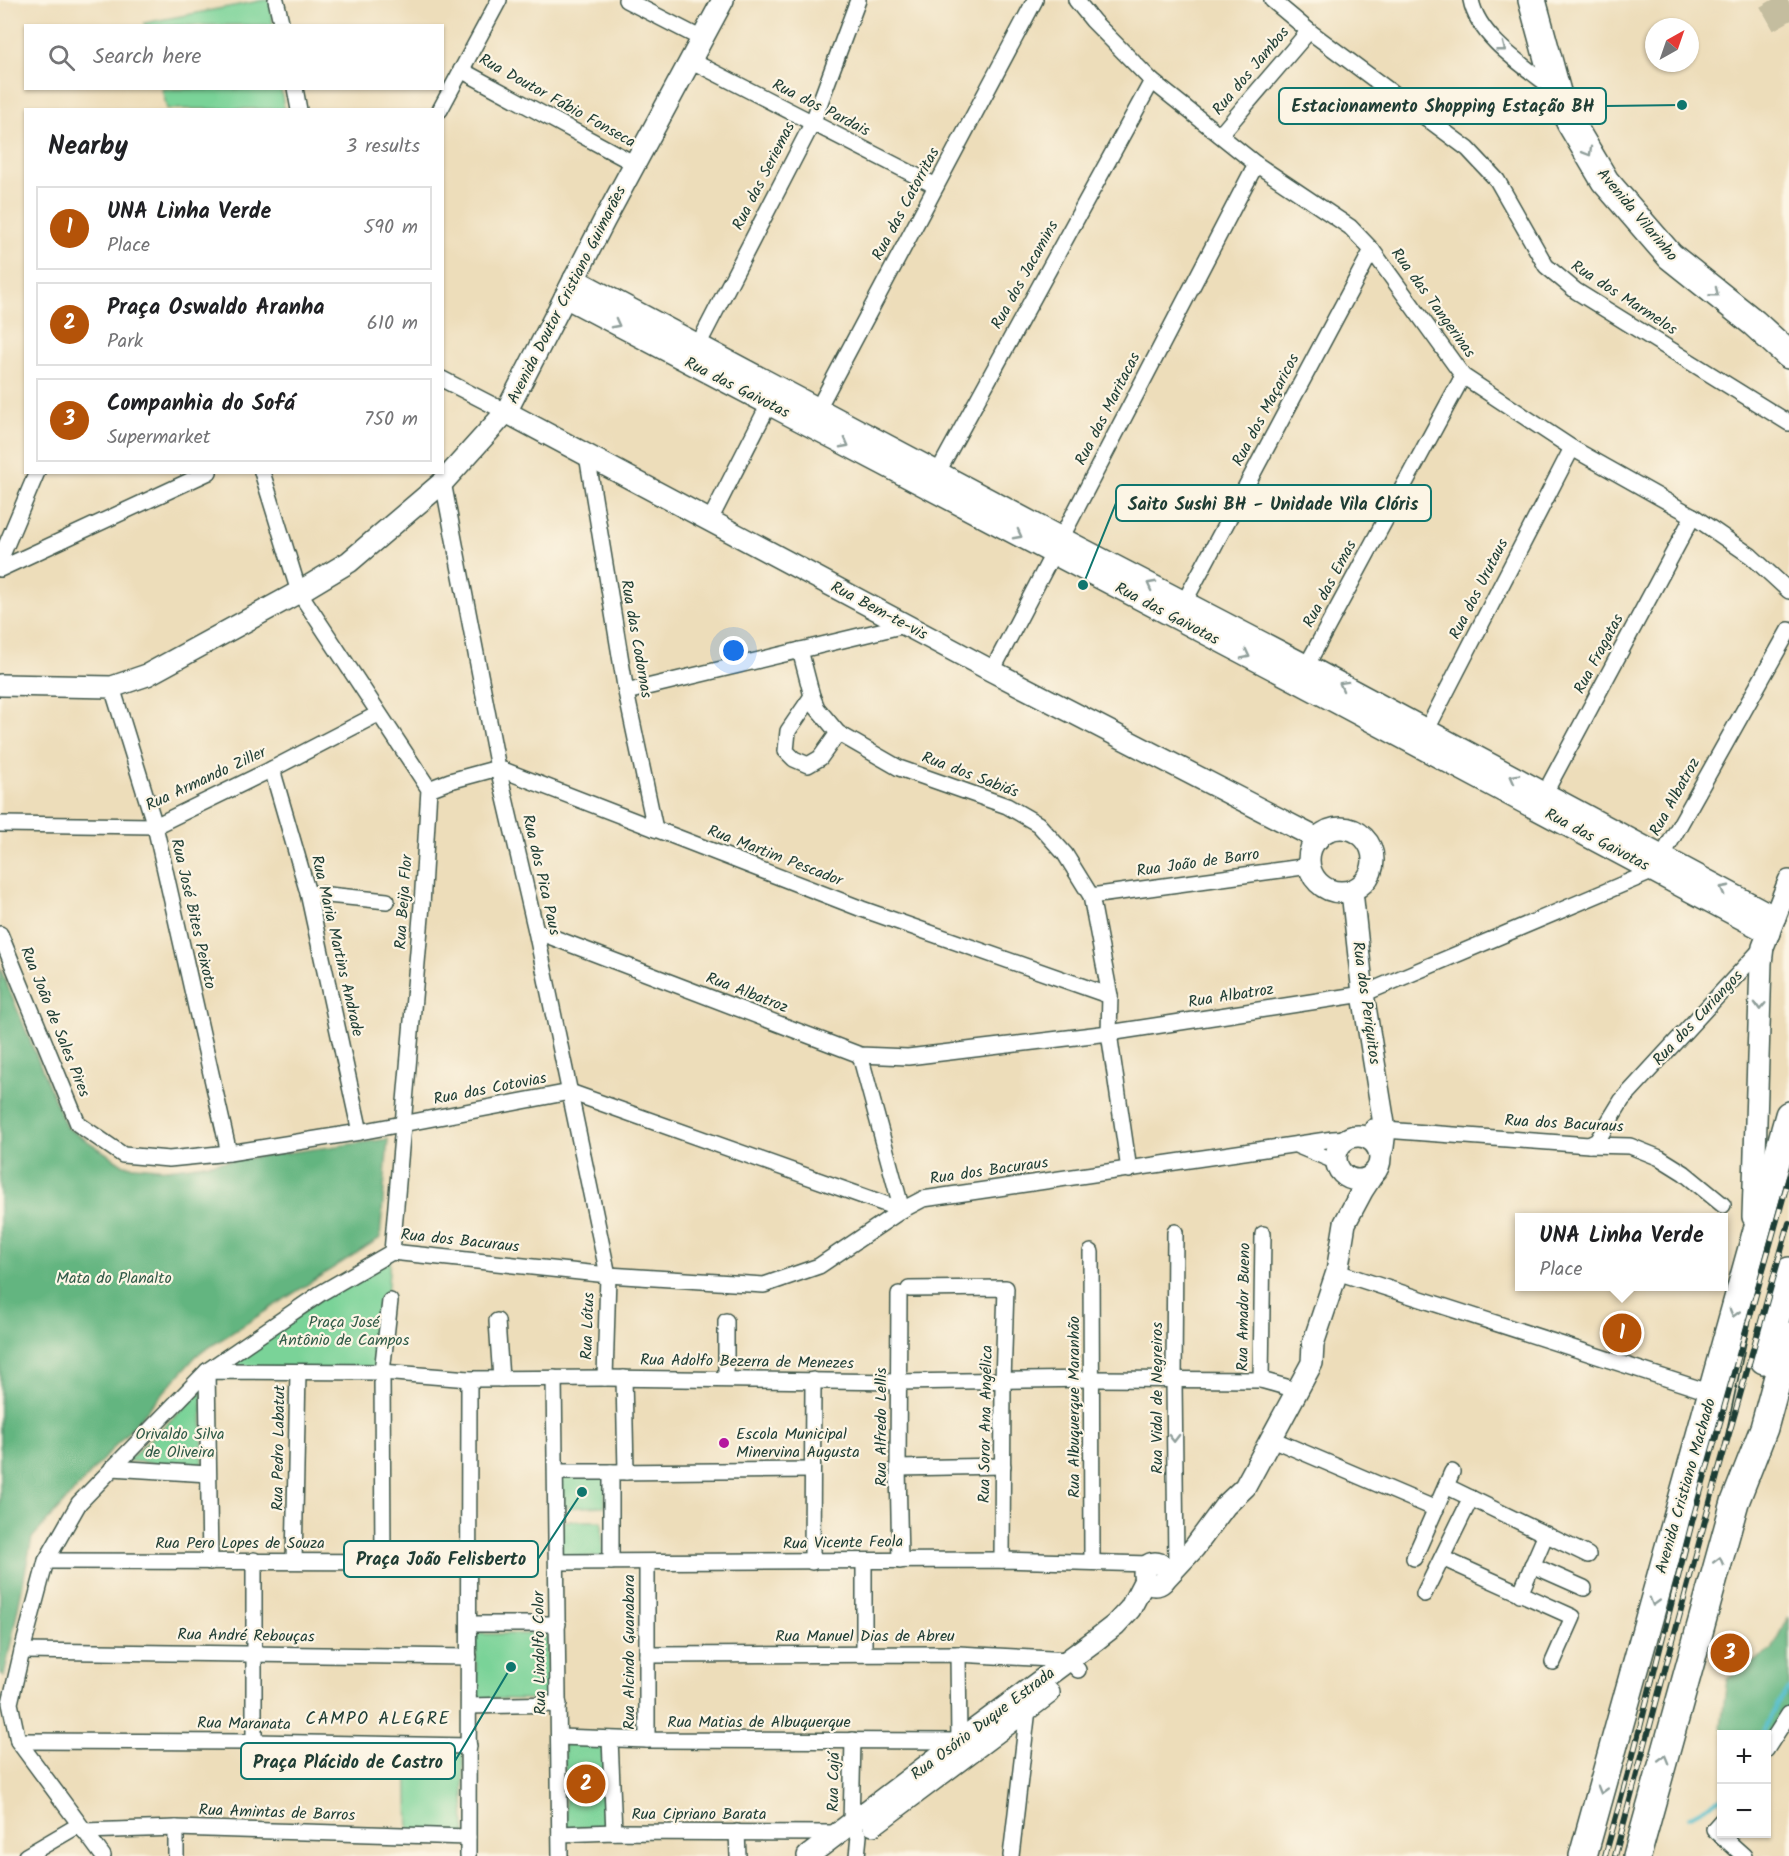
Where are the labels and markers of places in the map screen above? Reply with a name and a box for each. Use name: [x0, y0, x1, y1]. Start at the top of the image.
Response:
callout: Estacionamento Shopping Estação BH: [1279, 88, 1606, 124]
callout: Saito Sushi BH - Unidade Vila Clóris: [1116, 485, 1431, 521]
pin: 1: [1602, 1310, 1642, 1356]
place label: Escola Municipal Minervina Augusta: [736, 1422, 860, 1465]
marker: Escola Municipal Minervina Augusta: [717, 1436, 731, 1450]
callout: Praça João Felisberto: [344, 1541, 538, 1577]
pin: 3: [1710, 1630, 1750, 1676]
callout: Praça Plácido de Castro: [241, 1743, 455, 1779]
pin: 2: [566, 1762, 606, 1806]

